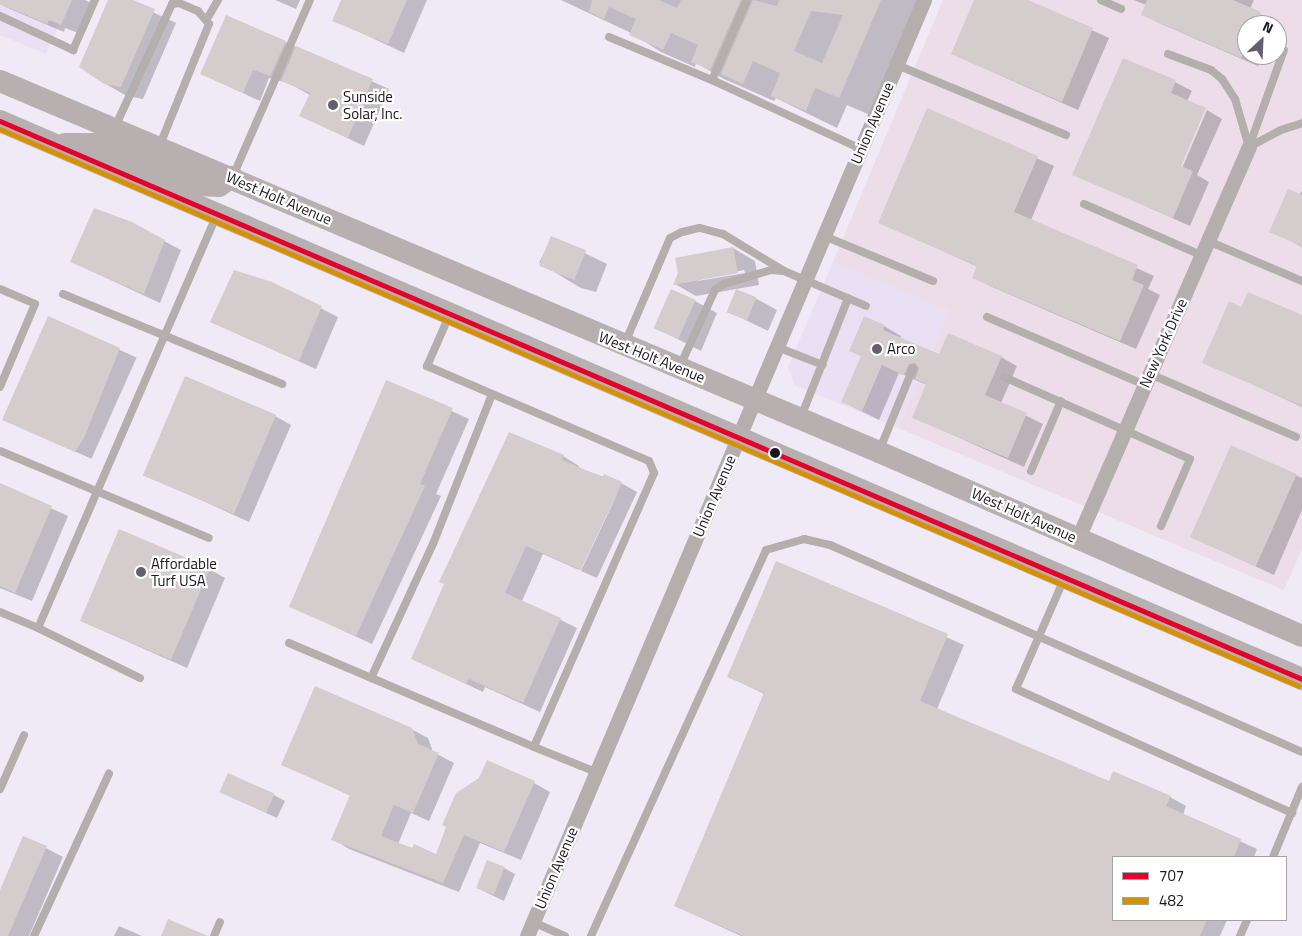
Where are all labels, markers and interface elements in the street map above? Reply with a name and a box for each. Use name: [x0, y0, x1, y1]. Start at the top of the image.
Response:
north arrow: [1237, 15, 1287, 65]
text: N: [1259, 15, 1277, 38]
street label: Union Avenue: [847, 79, 897, 167]
place label: Sunside Solar, Inc.: [343, 87, 403, 122]
marker: Sunside Solar, Inc.: [327, 99, 339, 111]
street label: West Holt Avenue: [223, 168, 335, 228]
street label: New York Drive: [1135, 296, 1191, 390]
street label: West Holt Avenue: [596, 327, 708, 387]
place label: Arco: [887, 340, 915, 358]
marker: Arco: [871, 343, 883, 355]
unlabelled marker: [770, 448, 780, 458]
street label: Union Avenue: [689, 452, 739, 540]
street label: West Holt Avenue: [969, 484, 1079, 546]
place label: Affordable Turf USA: [151, 554, 217, 589]
marker: Affordable Turf USA: [135, 566, 147, 578]
street label: Union Avenue: [531, 824, 581, 912]
legend: [1112, 856, 1287, 921]
text: 707: [1159, 864, 1184, 887]
text: 482: [1159, 889, 1184, 912]

